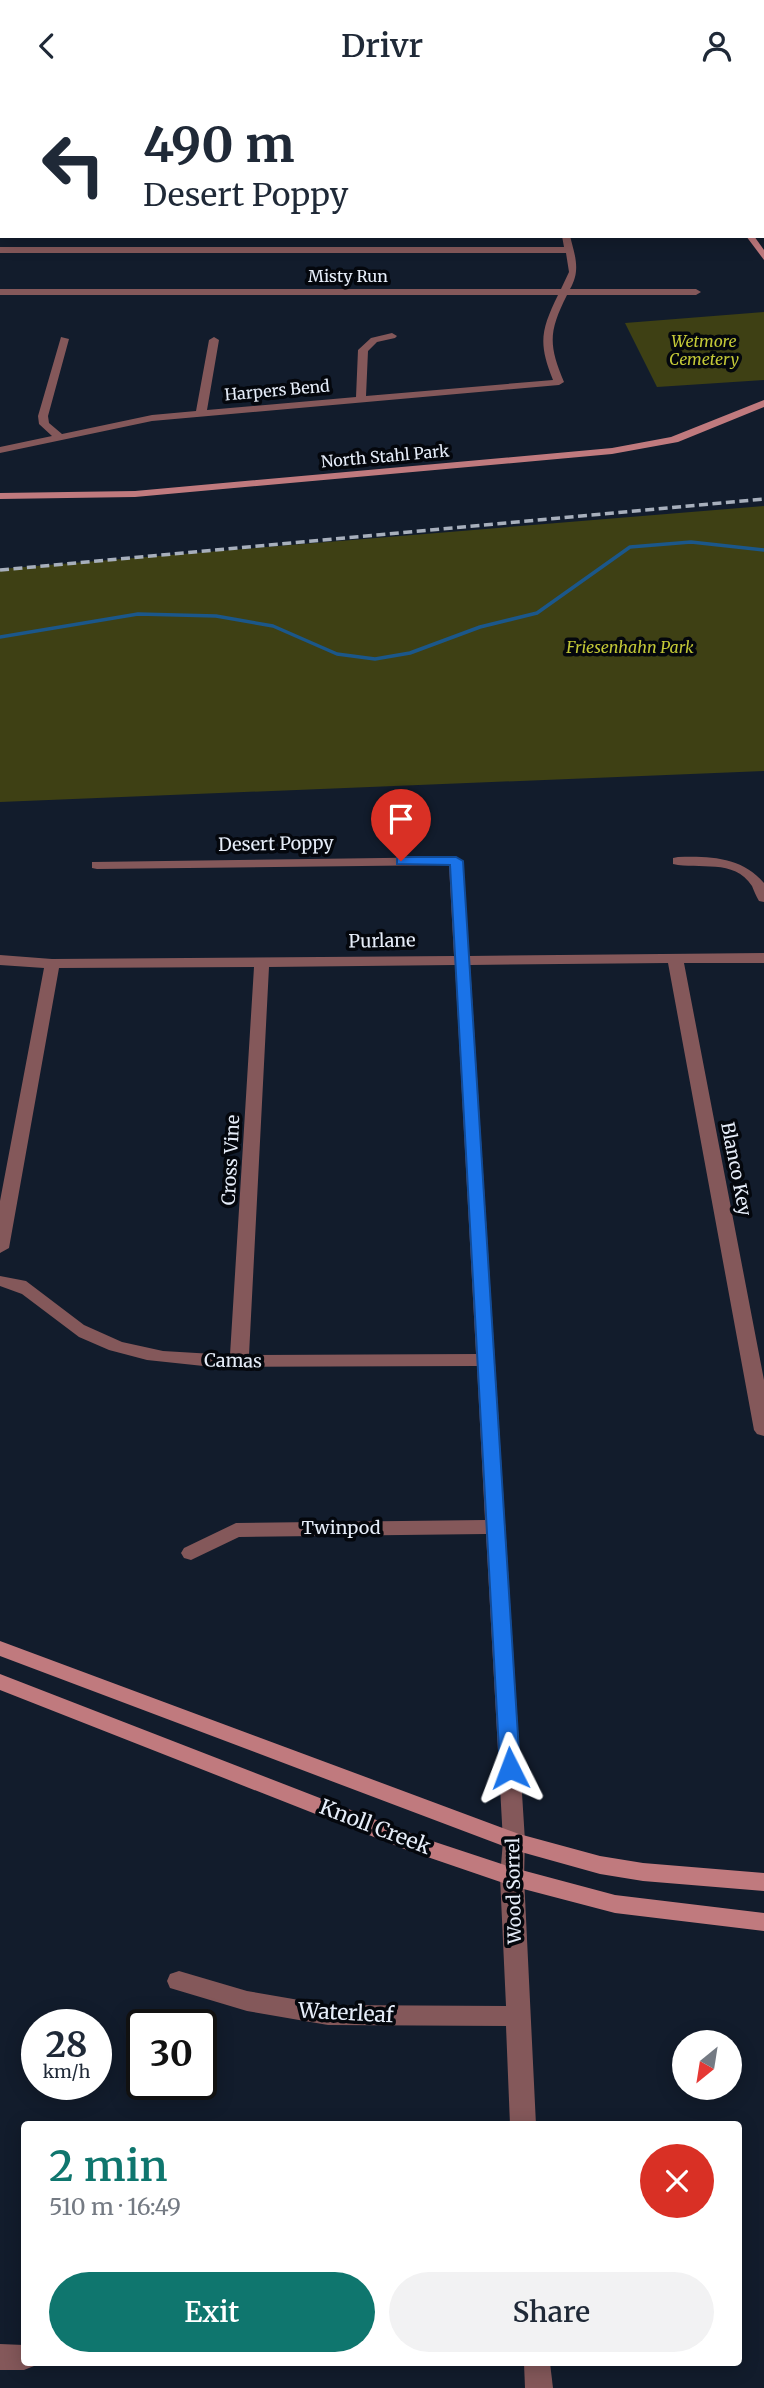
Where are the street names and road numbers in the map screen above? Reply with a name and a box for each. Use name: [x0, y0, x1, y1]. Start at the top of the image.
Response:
street label: Misty Run: [308, 266, 388, 286]
street label: Harpers Bend: [224, 375, 331, 405]
street label: North Stahl Park: [320, 440, 451, 472]
street label: Desert Poppy: [218, 831, 334, 856]
street label: Purlane: [348, 928, 416, 953]
street label: Cross Vine: [217, 1114, 244, 1206]
street label: Blanco Key: [716, 1120, 757, 1218]
street label: Camas: [204, 1348, 262, 1373]
street label: Twinpod: [301, 1516, 381, 1539]
street label: Knoll Creek: [316, 1793, 435, 1860]
street label: Wood Sorrel: [501, 1837, 526, 1945]
street label: Waterleaf: [297, 1996, 395, 2029]

